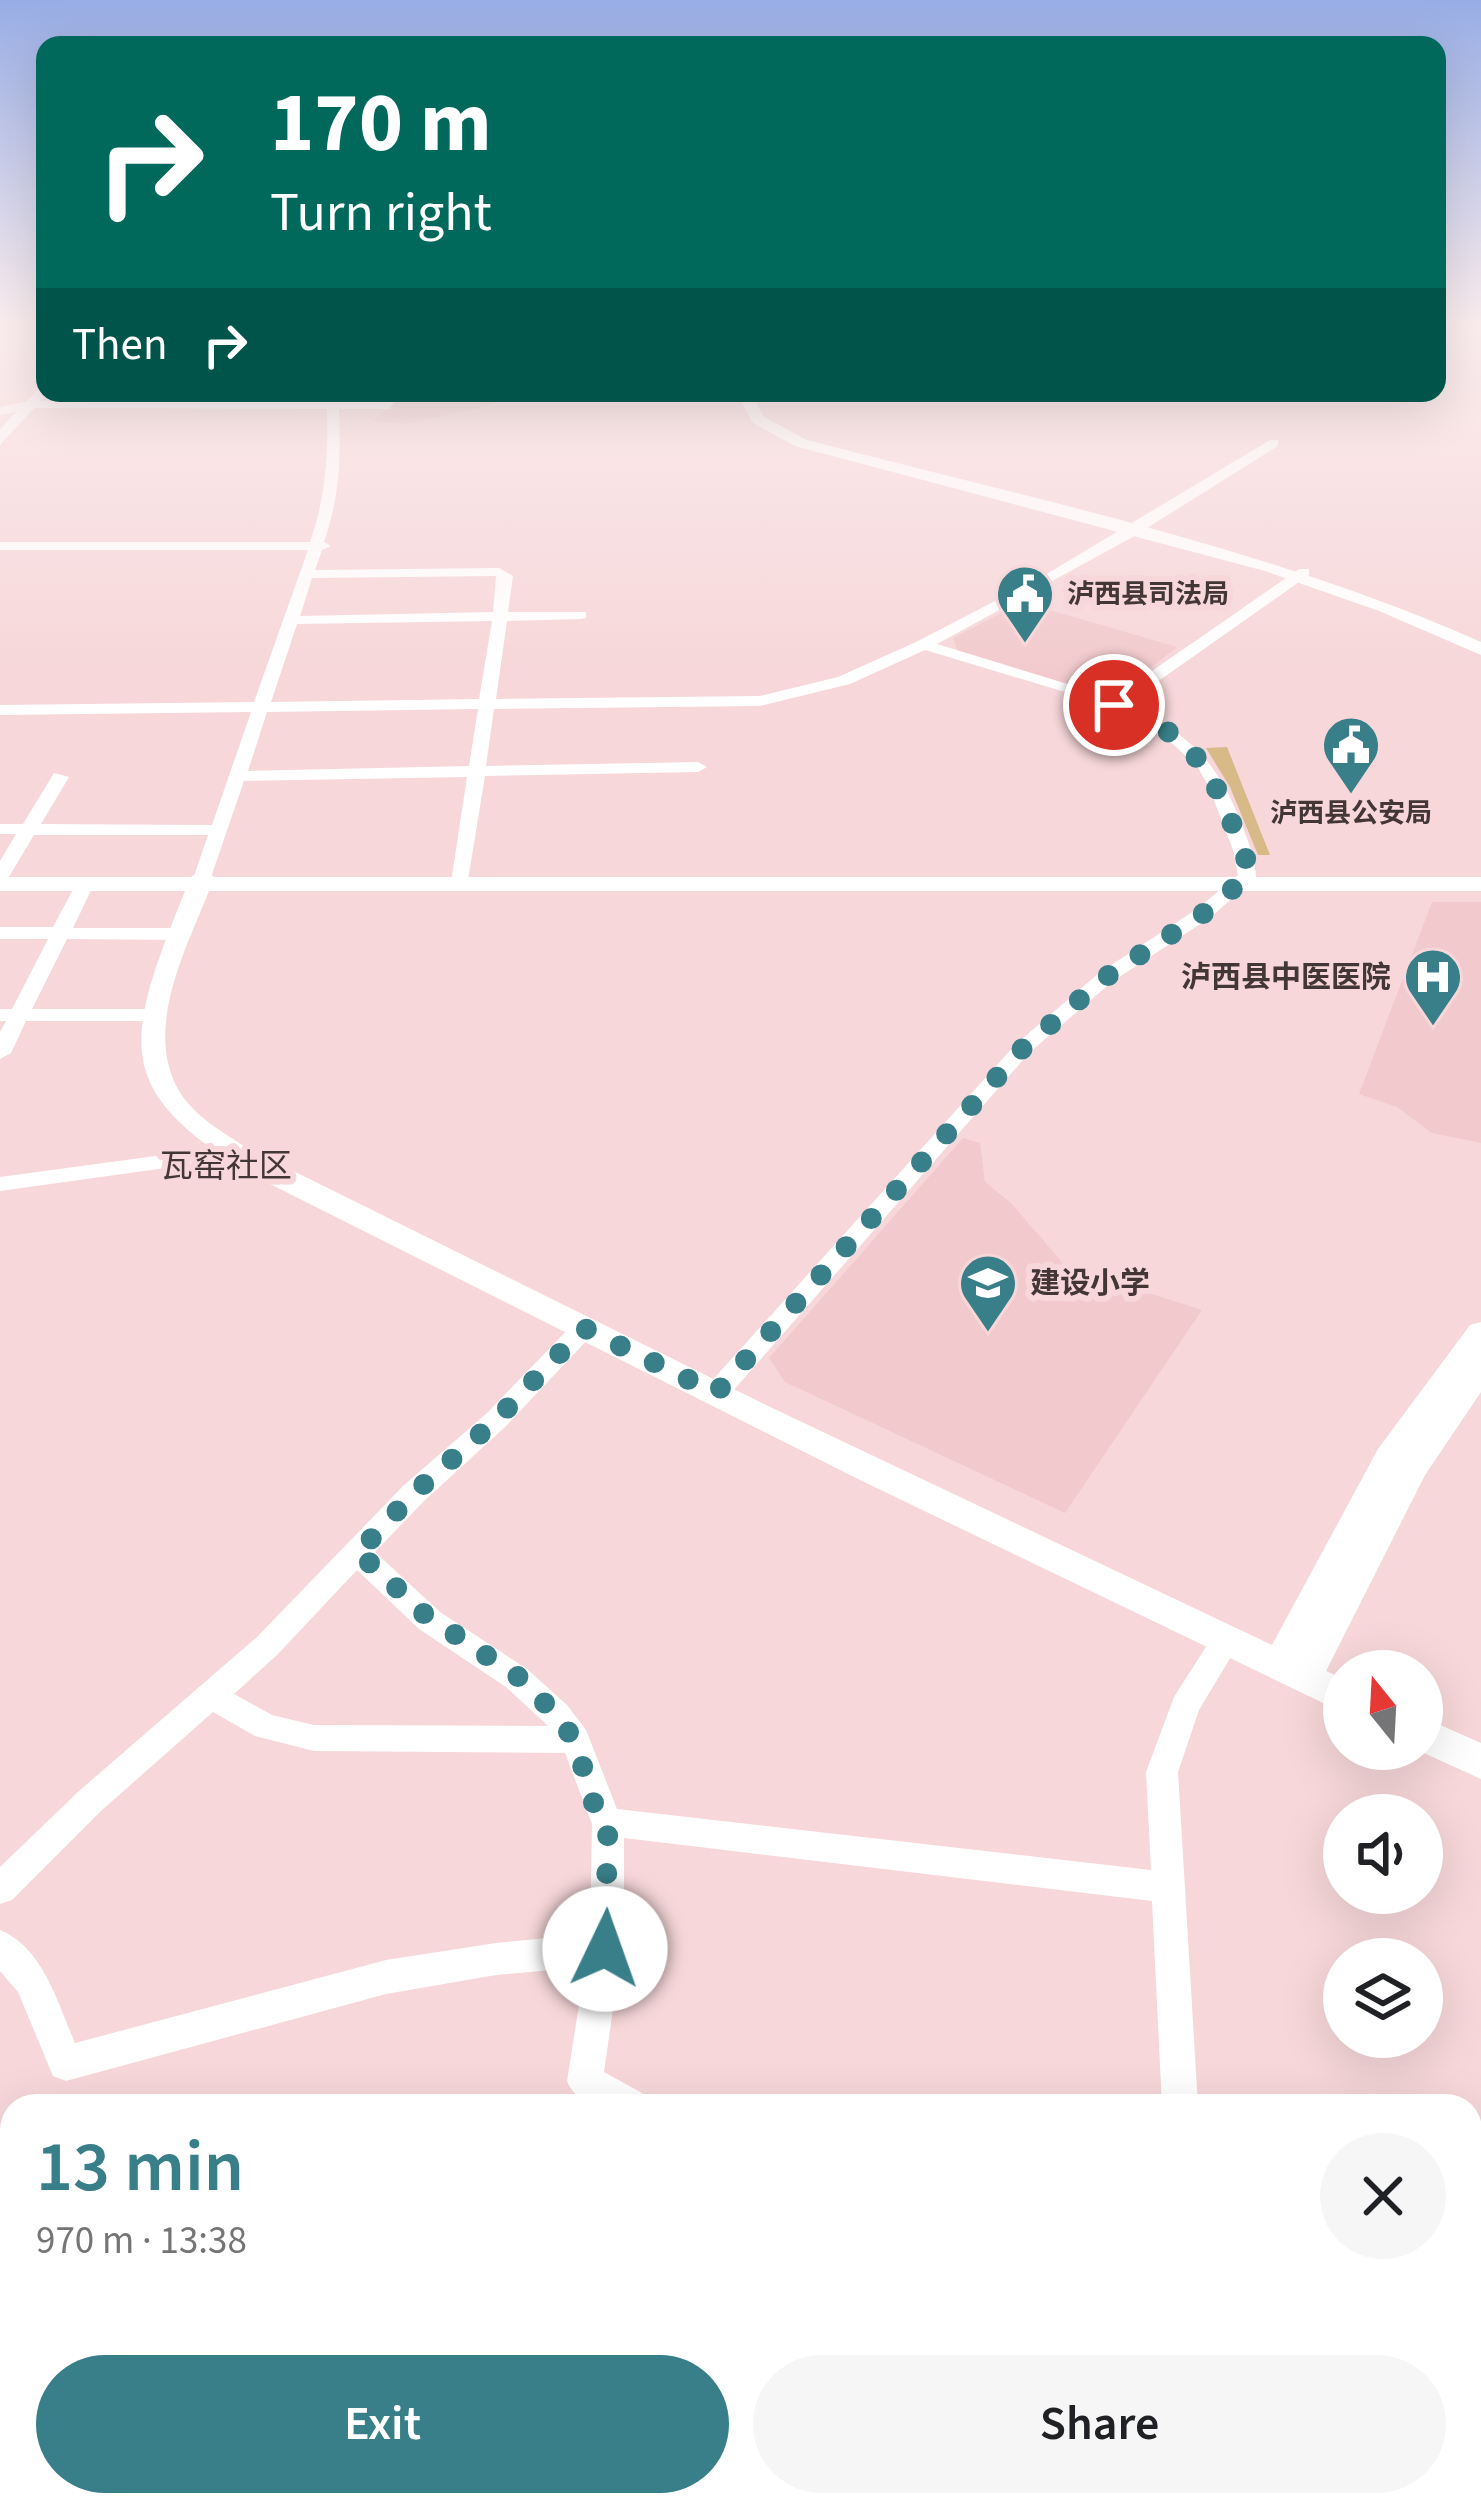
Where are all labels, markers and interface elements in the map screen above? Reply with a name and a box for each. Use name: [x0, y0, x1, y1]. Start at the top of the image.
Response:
text: 170 m: [270, 64, 492, 184]
icon: right: [72, 84, 228, 240]
text: Turn right: [270, 175, 492, 252]
icon: right: [192, 312, 258, 378]
text: Then: [72, 313, 168, 377]
public building icon: 泸西县司法局: [994, 563, 1056, 645]
place label: 泸西县司法局: [1067, 575, 1229, 614]
pin: [1063, 654, 1165, 756]
icon: arrive: [1081, 672, 1147, 738]
public building icon: 泸西县公安局: [1320, 714, 1382, 796]
place label: 泸西县公安局: [1270, 794, 1432, 833]
hospital icon: 泸西县中医医院: [1402, 946, 1464, 1028]
place label: 泸西县中医医院: [1181, 956, 1391, 999]
district label: 瓦窑社区: [160, 1143, 292, 1190]
school or university icon: 建设小学: [957, 1252, 1019, 1334]
place label: 建设小学: [1030, 1262, 1150, 1305]
north arrow: [1323, 1650, 1443, 1770]
map controls: [1323, 1650, 1443, 2058]
button: sound: [1323, 1794, 1443, 1914]
position arrow: [542, 1886, 668, 2012]
button: layers: [1323, 1938, 1443, 2058]
text: 13 min: [36, 2116, 244, 2219]
button: close: [1320, 2133, 1446, 2259]
text: 970 m · 13:38: [36, 2213, 247, 2269]
button: Exit: [36, 2355, 729, 2493]
button: Share: [753, 2355, 1446, 2493]

